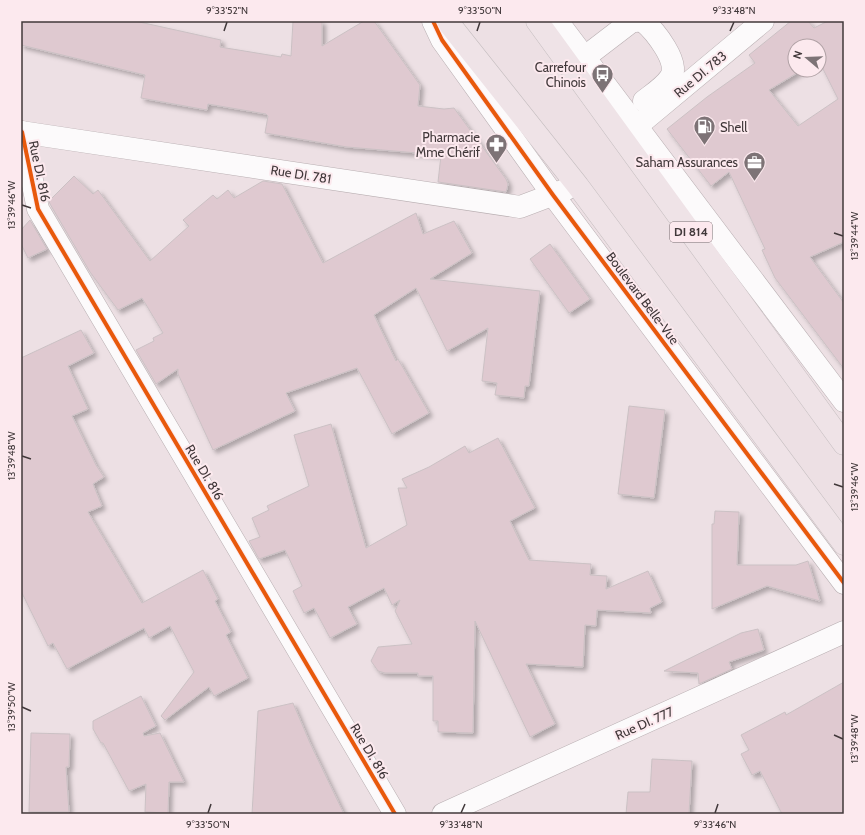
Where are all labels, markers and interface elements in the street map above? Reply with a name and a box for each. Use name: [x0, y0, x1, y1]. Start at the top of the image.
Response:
text: 9°33'52"N: [206, 4, 248, 17]
text: 9°33'50"N: [458, 4, 502, 17]
text: 9°33'48"N: [712, 4, 756, 17]
north arrow: [787, 38, 827, 78]
street label: Rue DI. 783: [670, 47, 730, 101]
text: N: [790, 49, 805, 61]
place label: Carrefour Chinois: [535, 59, 587, 90]
bus stop icon: Carrefour Chinois: [589, 61, 615, 94]
fuel station icon: Shell: [692, 114, 718, 147]
place label: Shell: [720, 119, 747, 135]
place label: Pharmacie Mme Chérif: [416, 129, 481, 160]
pharmacy icon: Pharmacie Mme Chérif: [483, 131, 509, 164]
street label: Rue DI. 816: [26, 139, 54, 203]
office icon: Saham Assurances: [741, 149, 767, 182]
place label: Saham Assurances: [636, 154, 739, 170]
street label: Rue DI. 781: [270, 161, 332, 187]
text: 13°39'46"W: [5, 180, 18, 229]
text: 13°39'44"W: [848, 211, 861, 260]
road number: DI 814: [670, 222, 712, 242]
street label: Boulevard Belle-Vue: [603, 249, 683, 348]
text: 13°39'48"W: [5, 431, 18, 480]
street label: Rue DI. 816: [182, 441, 228, 503]
text: 13°39'46"W: [848, 462, 861, 511]
text: 13°39'50"W: [5, 682, 18, 732]
street label: Rue DI. 777: [612, 703, 676, 743]
text: 13°39'48"W: [848, 714, 861, 763]
street label: Rue DI. 816: [347, 720, 393, 782]
text: 9°33'50"N: [186, 818, 230, 831]
text: 9°33'48"N: [439, 818, 483, 831]
text: 9°33'46"N: [694, 818, 736, 831]

